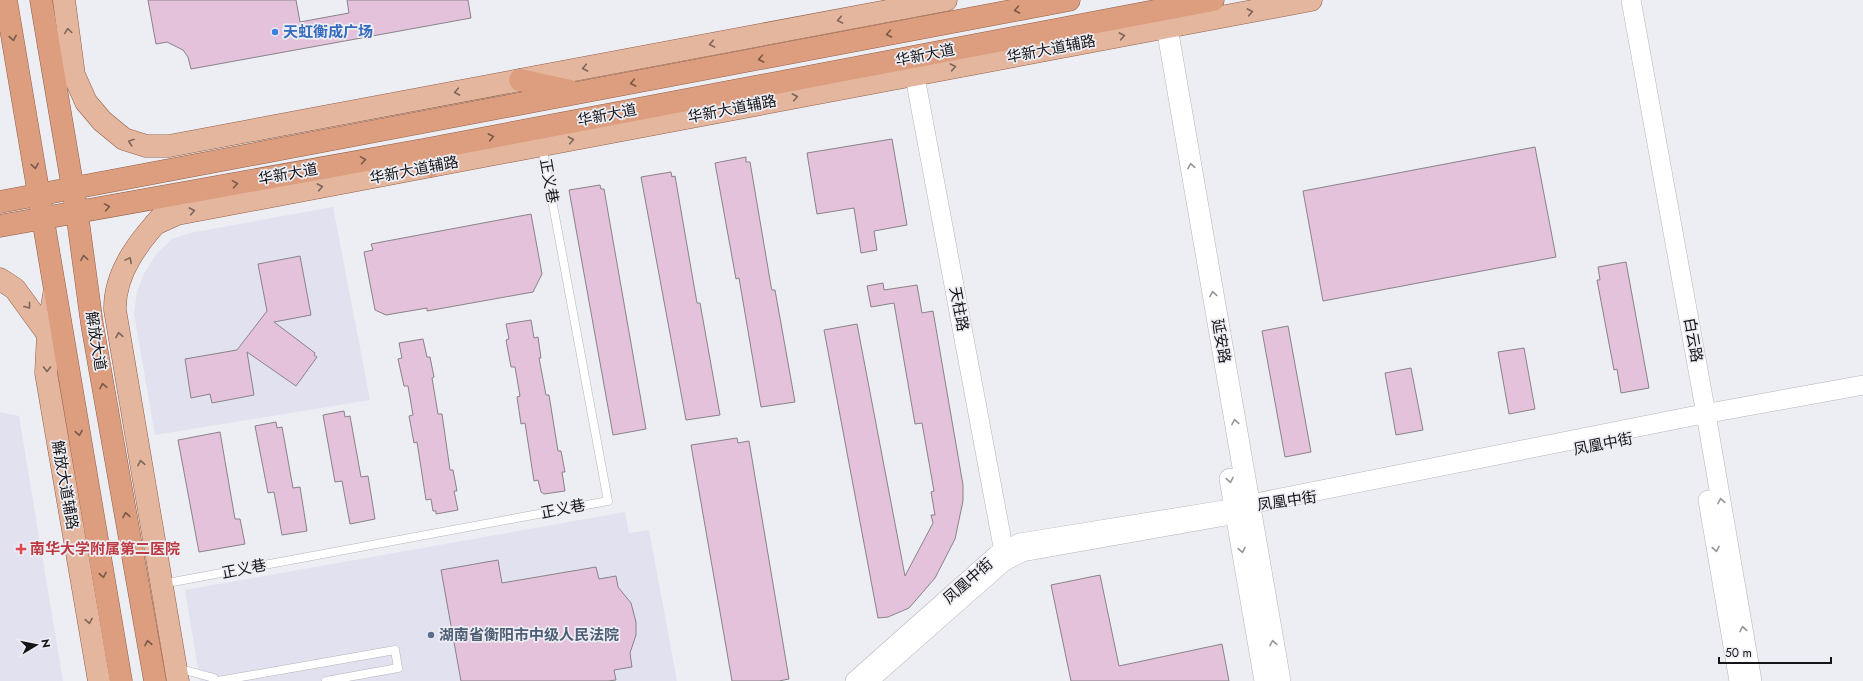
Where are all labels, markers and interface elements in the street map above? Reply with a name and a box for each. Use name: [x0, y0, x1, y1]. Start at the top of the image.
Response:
one-way arrow: [1013, 5, 1020, 14]
one-way arrow: [1247, 8, 1253, 16]
one-way arrow: [837, 15, 843, 24]
place label: 天虹衡成广场: [283, 21, 373, 43]
marker: 天虹衡成广场: [270, 27, 280, 37]
one-way arrow: [64, 28, 73, 34]
one-way arrow: [886, 30, 892, 38]
street label: 华新大道辅路: [1005, 30, 1097, 68]
one-way arrow: [1119, 32, 1125, 40]
one-way arrow: [8, 35, 17, 42]
street label: 华新大道: [893, 38, 957, 72]
one-way arrow: [709, 39, 716, 48]
one-way arrow: [758, 54, 764, 62]
one-way arrow: [582, 63, 588, 72]
one-way arrow: [950, 64, 956, 72]
one-way arrow: [630, 78, 637, 87]
one-way arrow: [454, 87, 460, 96]
street label: 华新大道辅路: [686, 90, 778, 128]
one-way arrow: [792, 94, 798, 102]
street label: 华新大道: [575, 98, 639, 132]
one-way arrow: [488, 133, 494, 141]
one-way arrow: [568, 136, 574, 145]
one-way arrow: [127, 138, 134, 146]
street label: 华新大道辅路: [368, 151, 460, 189]
one-way arrow: [360, 157, 366, 165]
street label: 正义巷: [534, 157, 564, 205]
street label: 华新大道: [257, 158, 319, 190]
one-way arrow: [31, 163, 39, 170]
one-way arrow: [1187, 163, 1196, 169]
one-way arrow: [232, 180, 238, 189]
one-way arrow: [316, 184, 323, 192]
one-way arrow: [104, 204, 111, 212]
one-way arrow: [189, 208, 195, 216]
one-way arrow: [79, 255, 88, 261]
one-way arrow: [125, 257, 132, 264]
street label: 天柱路: [944, 285, 974, 333]
one-way arrow: [1209, 291, 1218, 297]
one-way arrow: [23, 301, 30, 308]
street label: 解放大道: [80, 310, 112, 372]
street label: 白云路: [1678, 316, 1708, 364]
street label: 延安路: [1206, 317, 1236, 365]
one-way arrow: [116, 332, 124, 338]
one-way arrow: [43, 366, 51, 372]
one-way arrow: [100, 383, 108, 390]
one-way arrow: [1231, 419, 1240, 425]
street label: 凤凰中街: [1571, 427, 1635, 461]
one-way arrow: [74, 430, 83, 436]
street label: 解放大道辅路: [46, 439, 84, 531]
one-way arrow: [137, 460, 146, 466]
one-way arrow: [1225, 477, 1234, 483]
street label: 凤凰中街: [1256, 486, 1318, 516]
street label: 正义巷: [539, 494, 587, 524]
one-way arrow: [1717, 498, 1726, 504]
one-way arrow: [122, 511, 131, 518]
place label: 南华大学附属第二医院: [30, 538, 180, 560]
marker: 南华大学附属第二医院: [15, 543, 27, 555]
one-way arrow: [1711, 546, 1720, 552]
one-way arrow: [1238, 547, 1246, 553]
street label: 凤凰中街: [938, 553, 998, 609]
street label: 正义巷: [220, 554, 268, 584]
one-way arrow: [98, 572, 107, 578]
one-way arrow: [84, 618, 92, 624]
place label: 湖南省衡阳市中级人民法院: [439, 624, 619, 646]
north arrow: [16, 625, 56, 665]
one-way arrow: [1739, 626, 1748, 632]
marker: 湖南省衡阳市中级人民法院: [426, 630, 436, 640]
text: N: [37, 638, 54, 649]
one-way arrow: [145, 639, 153, 646]
one-way arrow: [1270, 639, 1278, 646]
scale bar: [1719, 639, 1831, 665]
text: 50 m: [1725, 644, 1752, 662]

